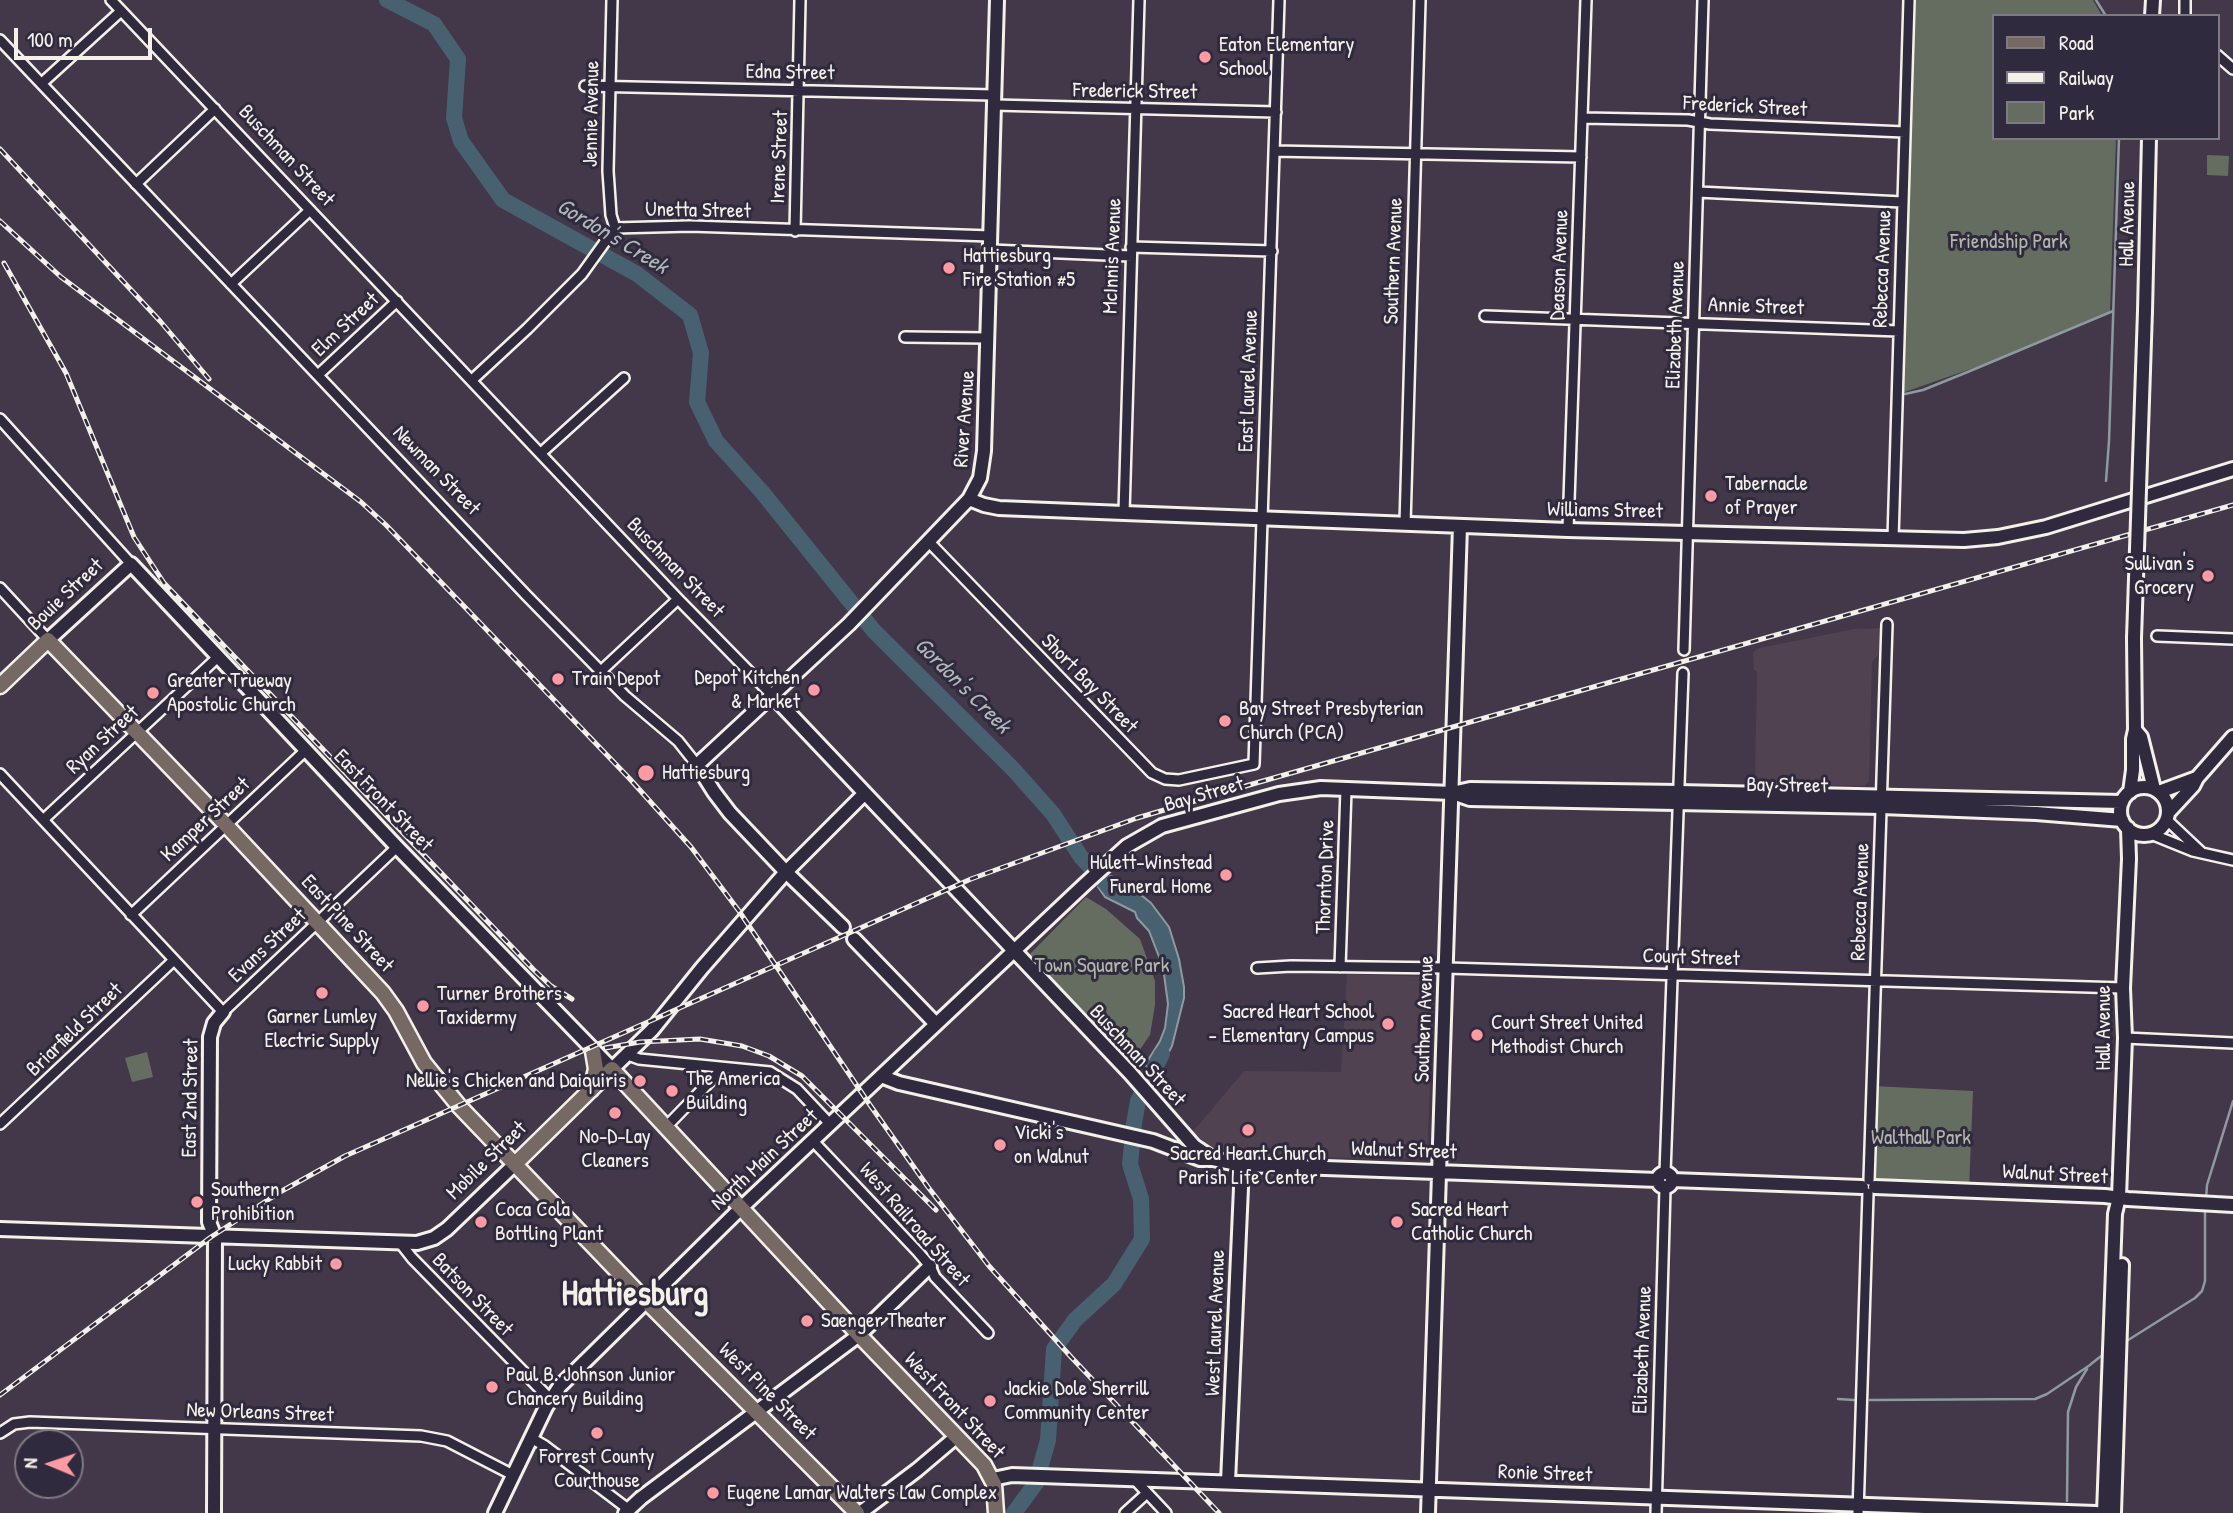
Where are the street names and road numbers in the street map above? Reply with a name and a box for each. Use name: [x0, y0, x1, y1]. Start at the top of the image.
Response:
street label: Edna Street: [745, 60, 835, 86]
street label: Jennie Avenue: [578, 61, 606, 167]
street label: Frederick Street: [1073, 78, 1197, 106]
street label: Frederick Street: [1682, 91, 1808, 123]
street label: Buschman Street: [233, 100, 339, 212]
street label: Irene Street: [766, 110, 794, 204]
street label: Hall Avenue: [2115, 181, 2141, 267]
street label: Unetta Street: [645, 197, 751, 225]
street label: Southern Avenue: [1379, 197, 1409, 325]
street label: McInnis Avenue: [1098, 198, 1128, 314]
street label: Deason Avenue: [1545, 209, 1575, 321]
street label: Rebecca Avenue: [1868, 210, 1898, 328]
street label: Elizabeth Avenue: [1661, 261, 1691, 389]
street label: Elm Street: [307, 288, 385, 362]
street label: Annie Street: [1708, 293, 1804, 321]
street label: East Laurel Avenue: [1234, 309, 1264, 453]
street label: River Avenue: [949, 370, 981, 468]
street label: Newman Street: [387, 421, 485, 521]
street label: Williams Street: [1547, 497, 1663, 525]
street label: Buschman Street: [621, 513, 729, 623]
street label: Bouie Street: [23, 554, 109, 636]
street label: Short Bay Street: [1035, 629, 1143, 739]
street label: Ryan Street: [62, 700, 144, 780]
street label: East Front Street: [328, 745, 438, 857]
street label: Kamper Street: [156, 772, 256, 868]
street label: Bay Street: [1161, 772, 1247, 818]
street label: Bay Street: [1746, 773, 1828, 799]
street label: Thornton Drive: [1311, 819, 1341, 935]
street label: Rebecca Avenue: [1846, 843, 1876, 961]
street label: East Pine Street: [295, 870, 399, 978]
street label: Evans Street: [224, 904, 312, 988]
street label: Court Street: [1642, 944, 1740, 972]
street label: Southern Avenue: [1410, 955, 1440, 1083]
street label: Briarfield Street: [22, 978, 128, 1082]
street label: Hall Avenue: [2091, 985, 2117, 1071]
street label: Buschman Street: [1084, 1000, 1190, 1112]
street label: East 2nd Street: [177, 1038, 205, 1158]
street label: North Main Street: [706, 1104, 824, 1216]
street label: Mobile Street: [442, 1117, 532, 1205]
street label: Walnut Street: [1351, 1137, 1457, 1165]
street label: West Railroad Street: [853, 1158, 975, 1292]
street label: Walnut Street: [2002, 1160, 2108, 1190]
street label: Batson Street: [426, 1248, 518, 1342]
street label: West Laurel Avenue: [1201, 1250, 1231, 1396]
street label: Elizabeth Avenue: [1628, 1286, 1658, 1414]
street label: West Pine Street: [713, 1338, 821, 1446]
street label: West Front Street: [898, 1348, 1010, 1464]
street label: New Orleans Street: [186, 1398, 334, 1428]
street label: Ronie Street: [1497, 1460, 1593, 1488]

